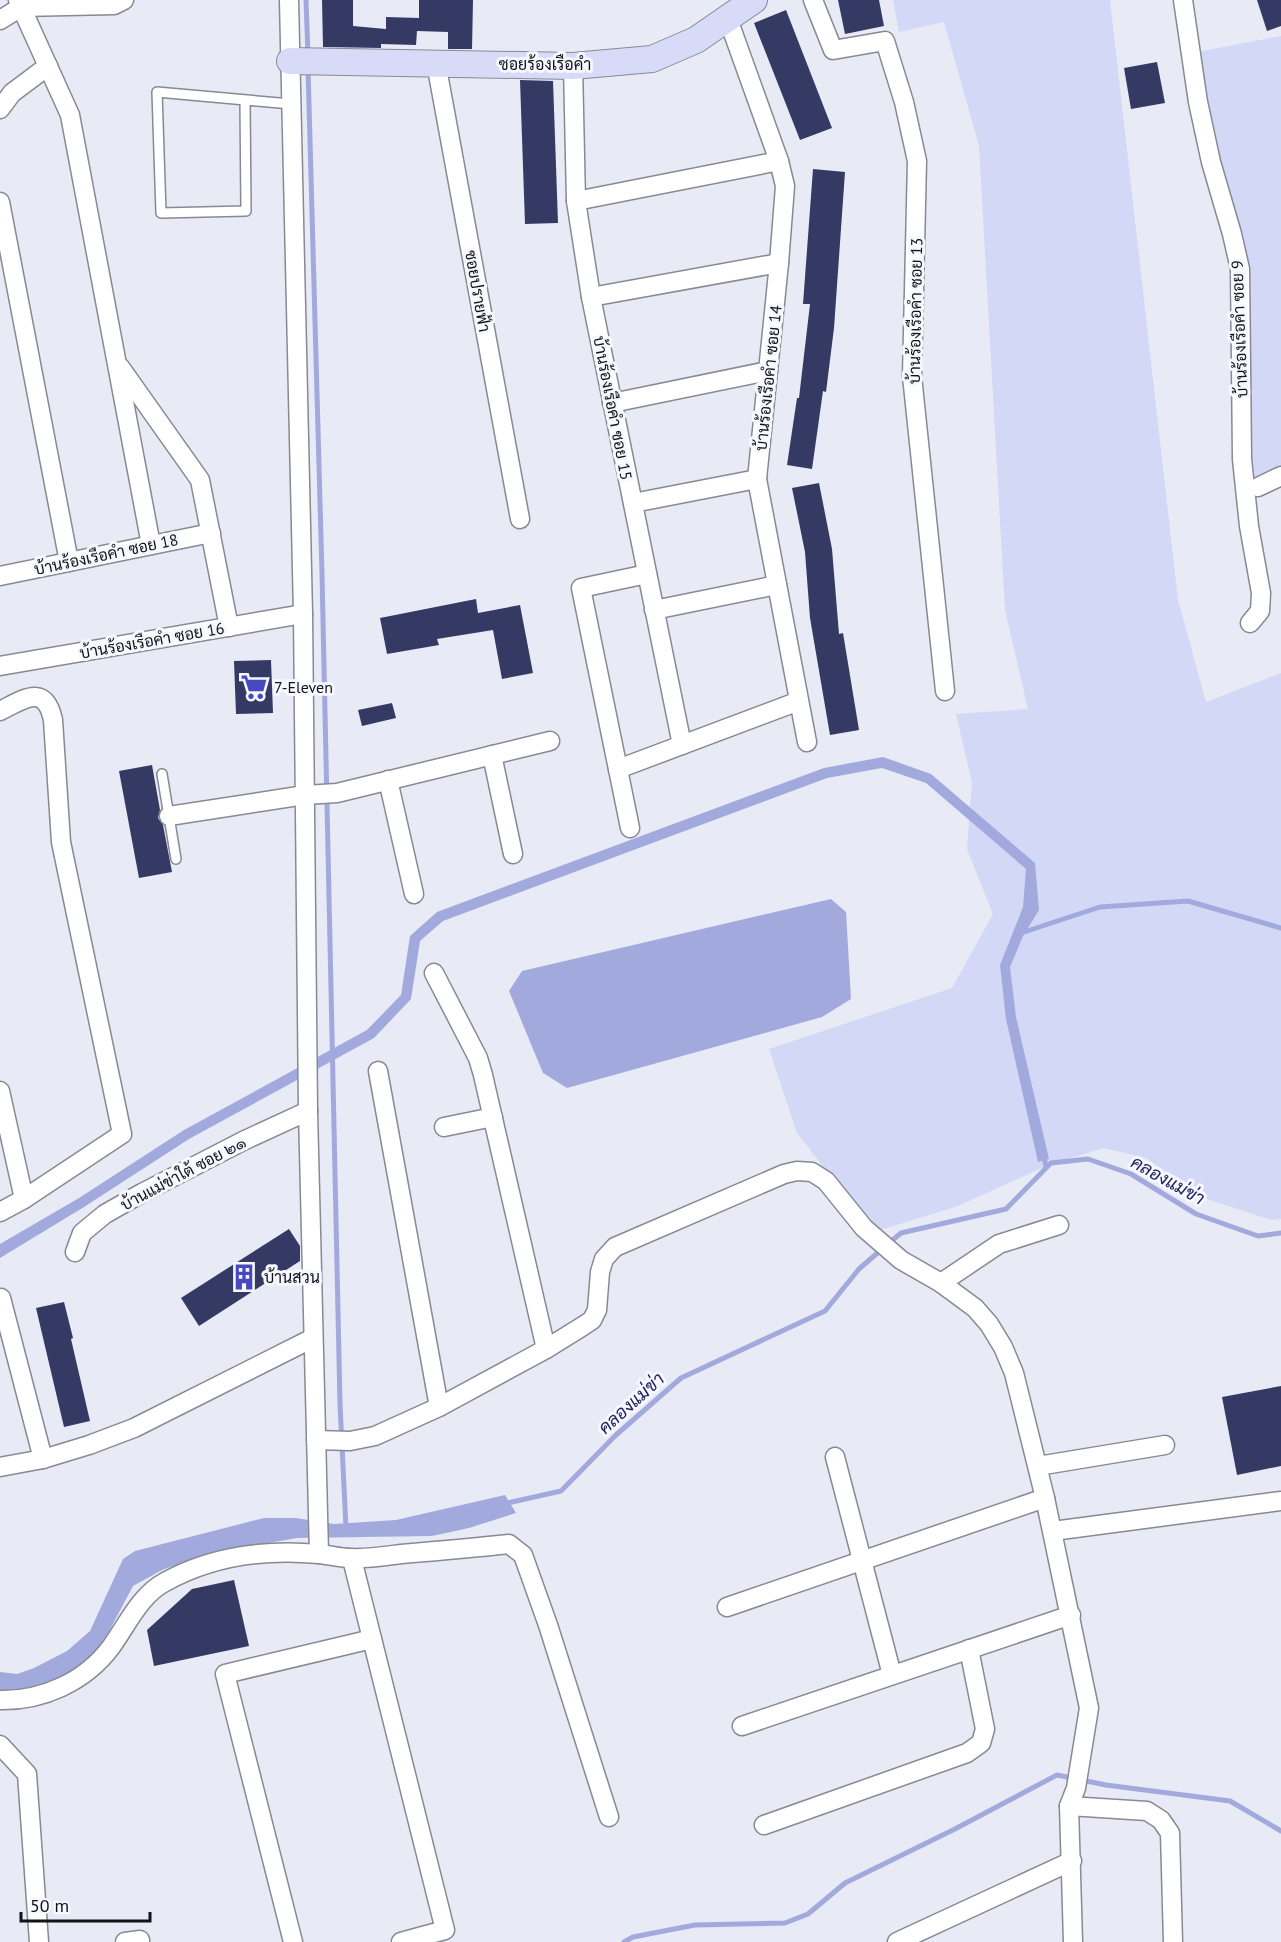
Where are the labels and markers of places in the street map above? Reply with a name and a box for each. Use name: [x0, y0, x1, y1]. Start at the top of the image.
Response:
supermarket icon: 7-Eleven: [239, 672, 269, 702]
place label: 7-Eleven: [274, 677, 333, 697]
building icon: บ้านสวน: [229, 1262, 259, 1292]
place label: บ้านสวน: [264, 1267, 320, 1287]

